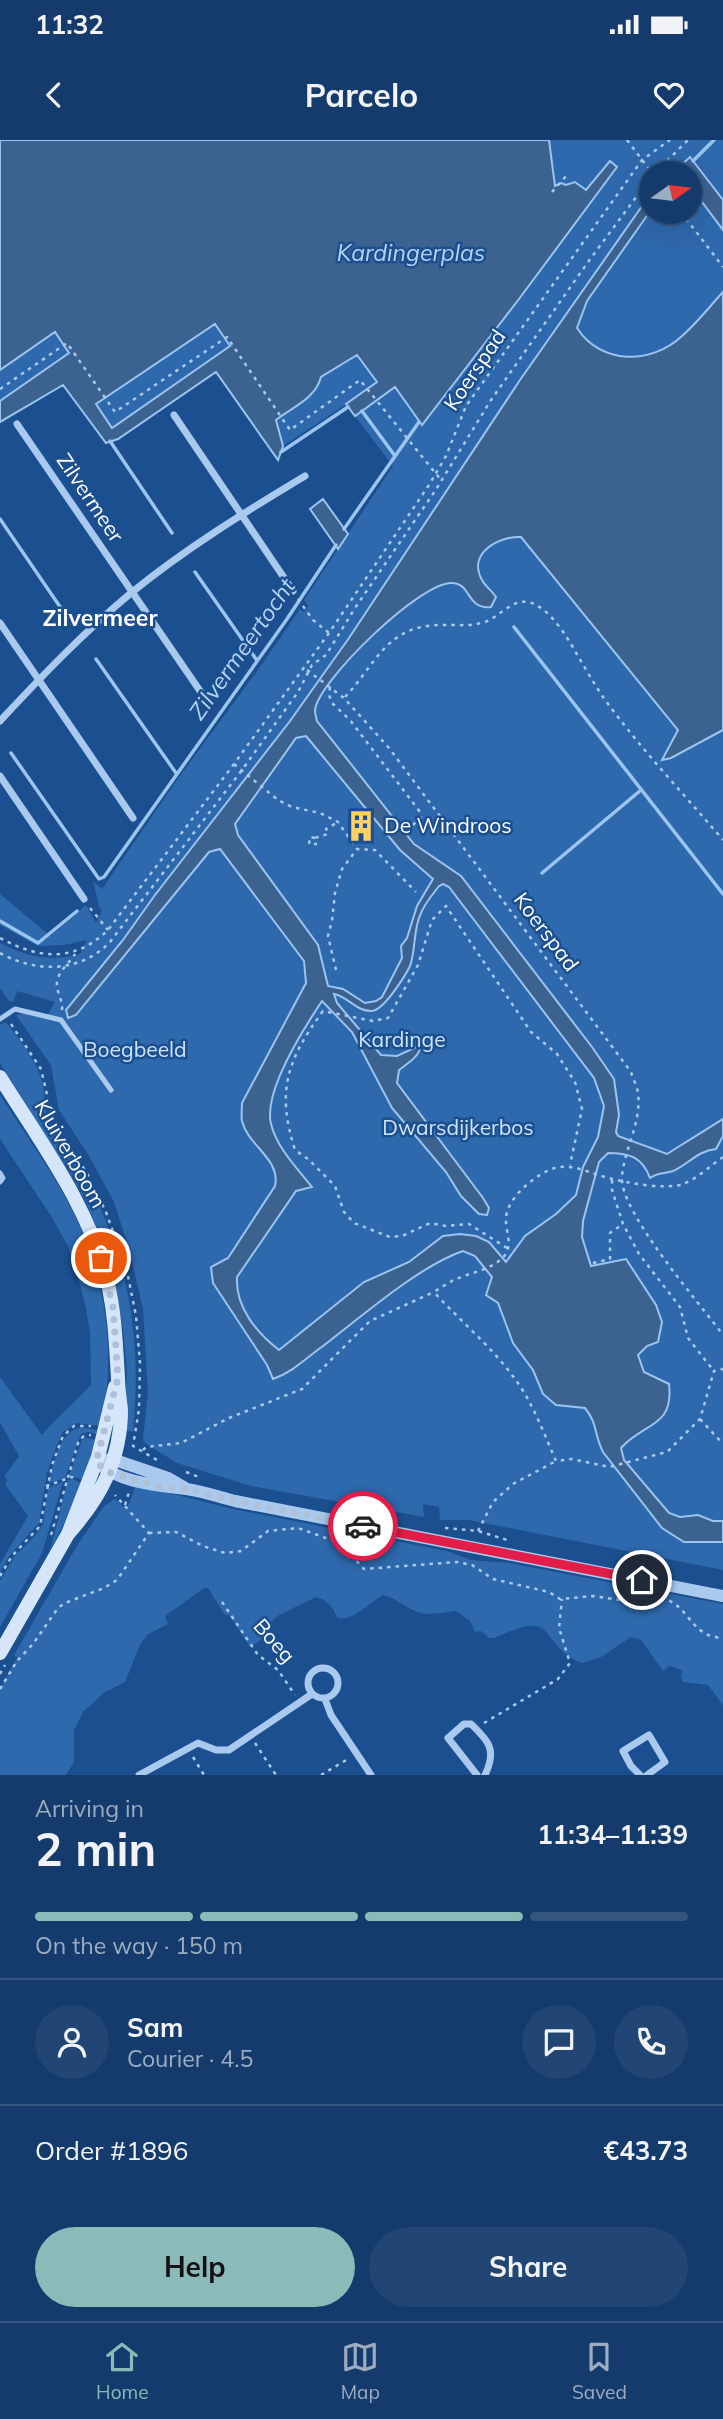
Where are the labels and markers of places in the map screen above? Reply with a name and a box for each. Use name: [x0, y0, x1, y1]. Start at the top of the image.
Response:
building icon: De Windroos: [344, 809, 378, 843]
place label: De Windroos: [384, 812, 512, 838]
pin: [71, 1228, 131, 1288]
pin: [612, 1550, 672, 1610]

